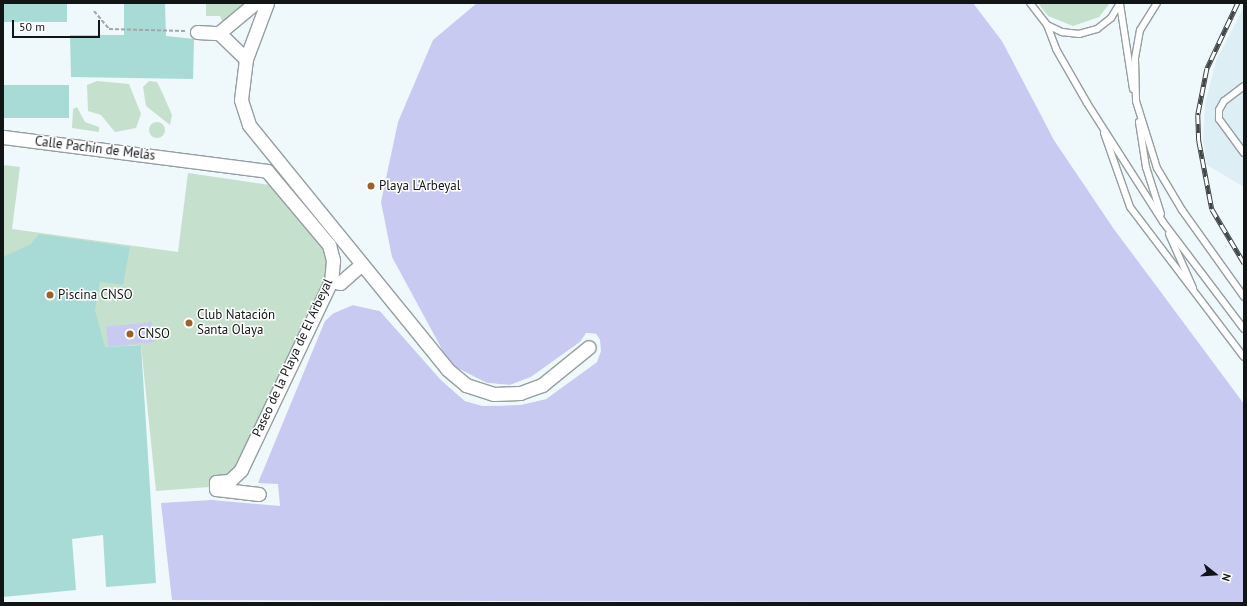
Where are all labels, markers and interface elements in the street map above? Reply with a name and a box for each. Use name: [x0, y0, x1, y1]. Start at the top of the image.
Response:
scale bar: [14, 12, 102, 38]
text: 50 m: [19, 19, 45, 34]
street label: Calle Pachín de Melás: [34, 134, 156, 164]
place label: Playa L'Arbeyal: [379, 178, 461, 194]
marker: Playa L'Arbeyal: [366, 181, 376, 191]
street label: Paseo de la Playa de El Arbeyal: [249, 276, 337, 440]
place label: Piscina CNSO: [58, 287, 133, 303]
marker: Piscina CNSO: [45, 290, 55, 300]
place label: Club Natación Santa Olaya: [197, 308, 275, 339]
marker: Club Natación Santa Olaya: [184, 318, 194, 328]
place label: CNSO: [138, 326, 170, 342]
marker: CNSO: [125, 329, 135, 339]
north arrow: [1195, 554, 1235, 594]
text: N: [1219, 572, 1234, 583]

